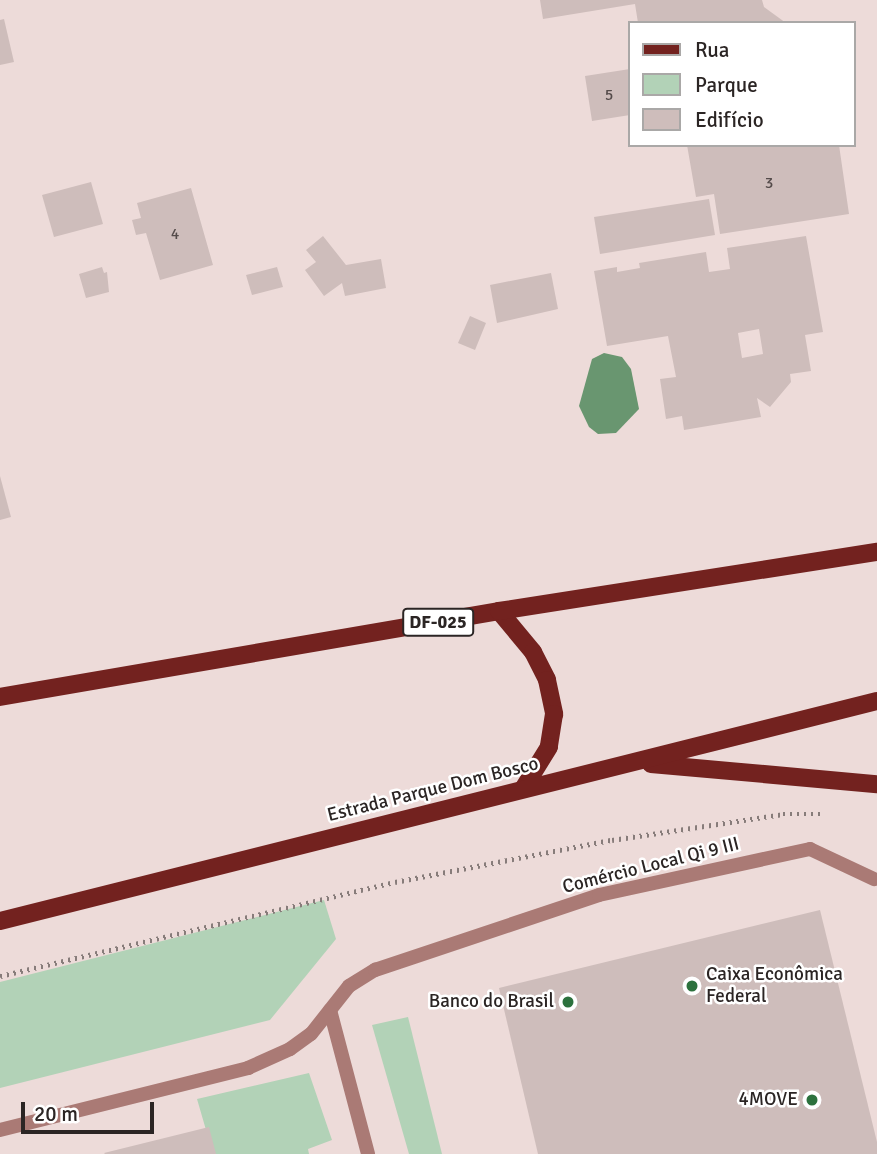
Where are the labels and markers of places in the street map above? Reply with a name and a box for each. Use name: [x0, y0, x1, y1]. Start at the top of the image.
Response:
place label: Caixa Econômica Federal: [706, 964, 843, 1008]
marker: Caixa Econômica Federal: [684, 978, 700, 994]
place label: Banco do Brasil: [429, 991, 554, 1013]
marker: Banco do Brasil: [560, 994, 576, 1010]
place label: 4MOVE: [738, 1089, 798, 1111]
marker: 4MOVE: [804, 1092, 820, 1108]

